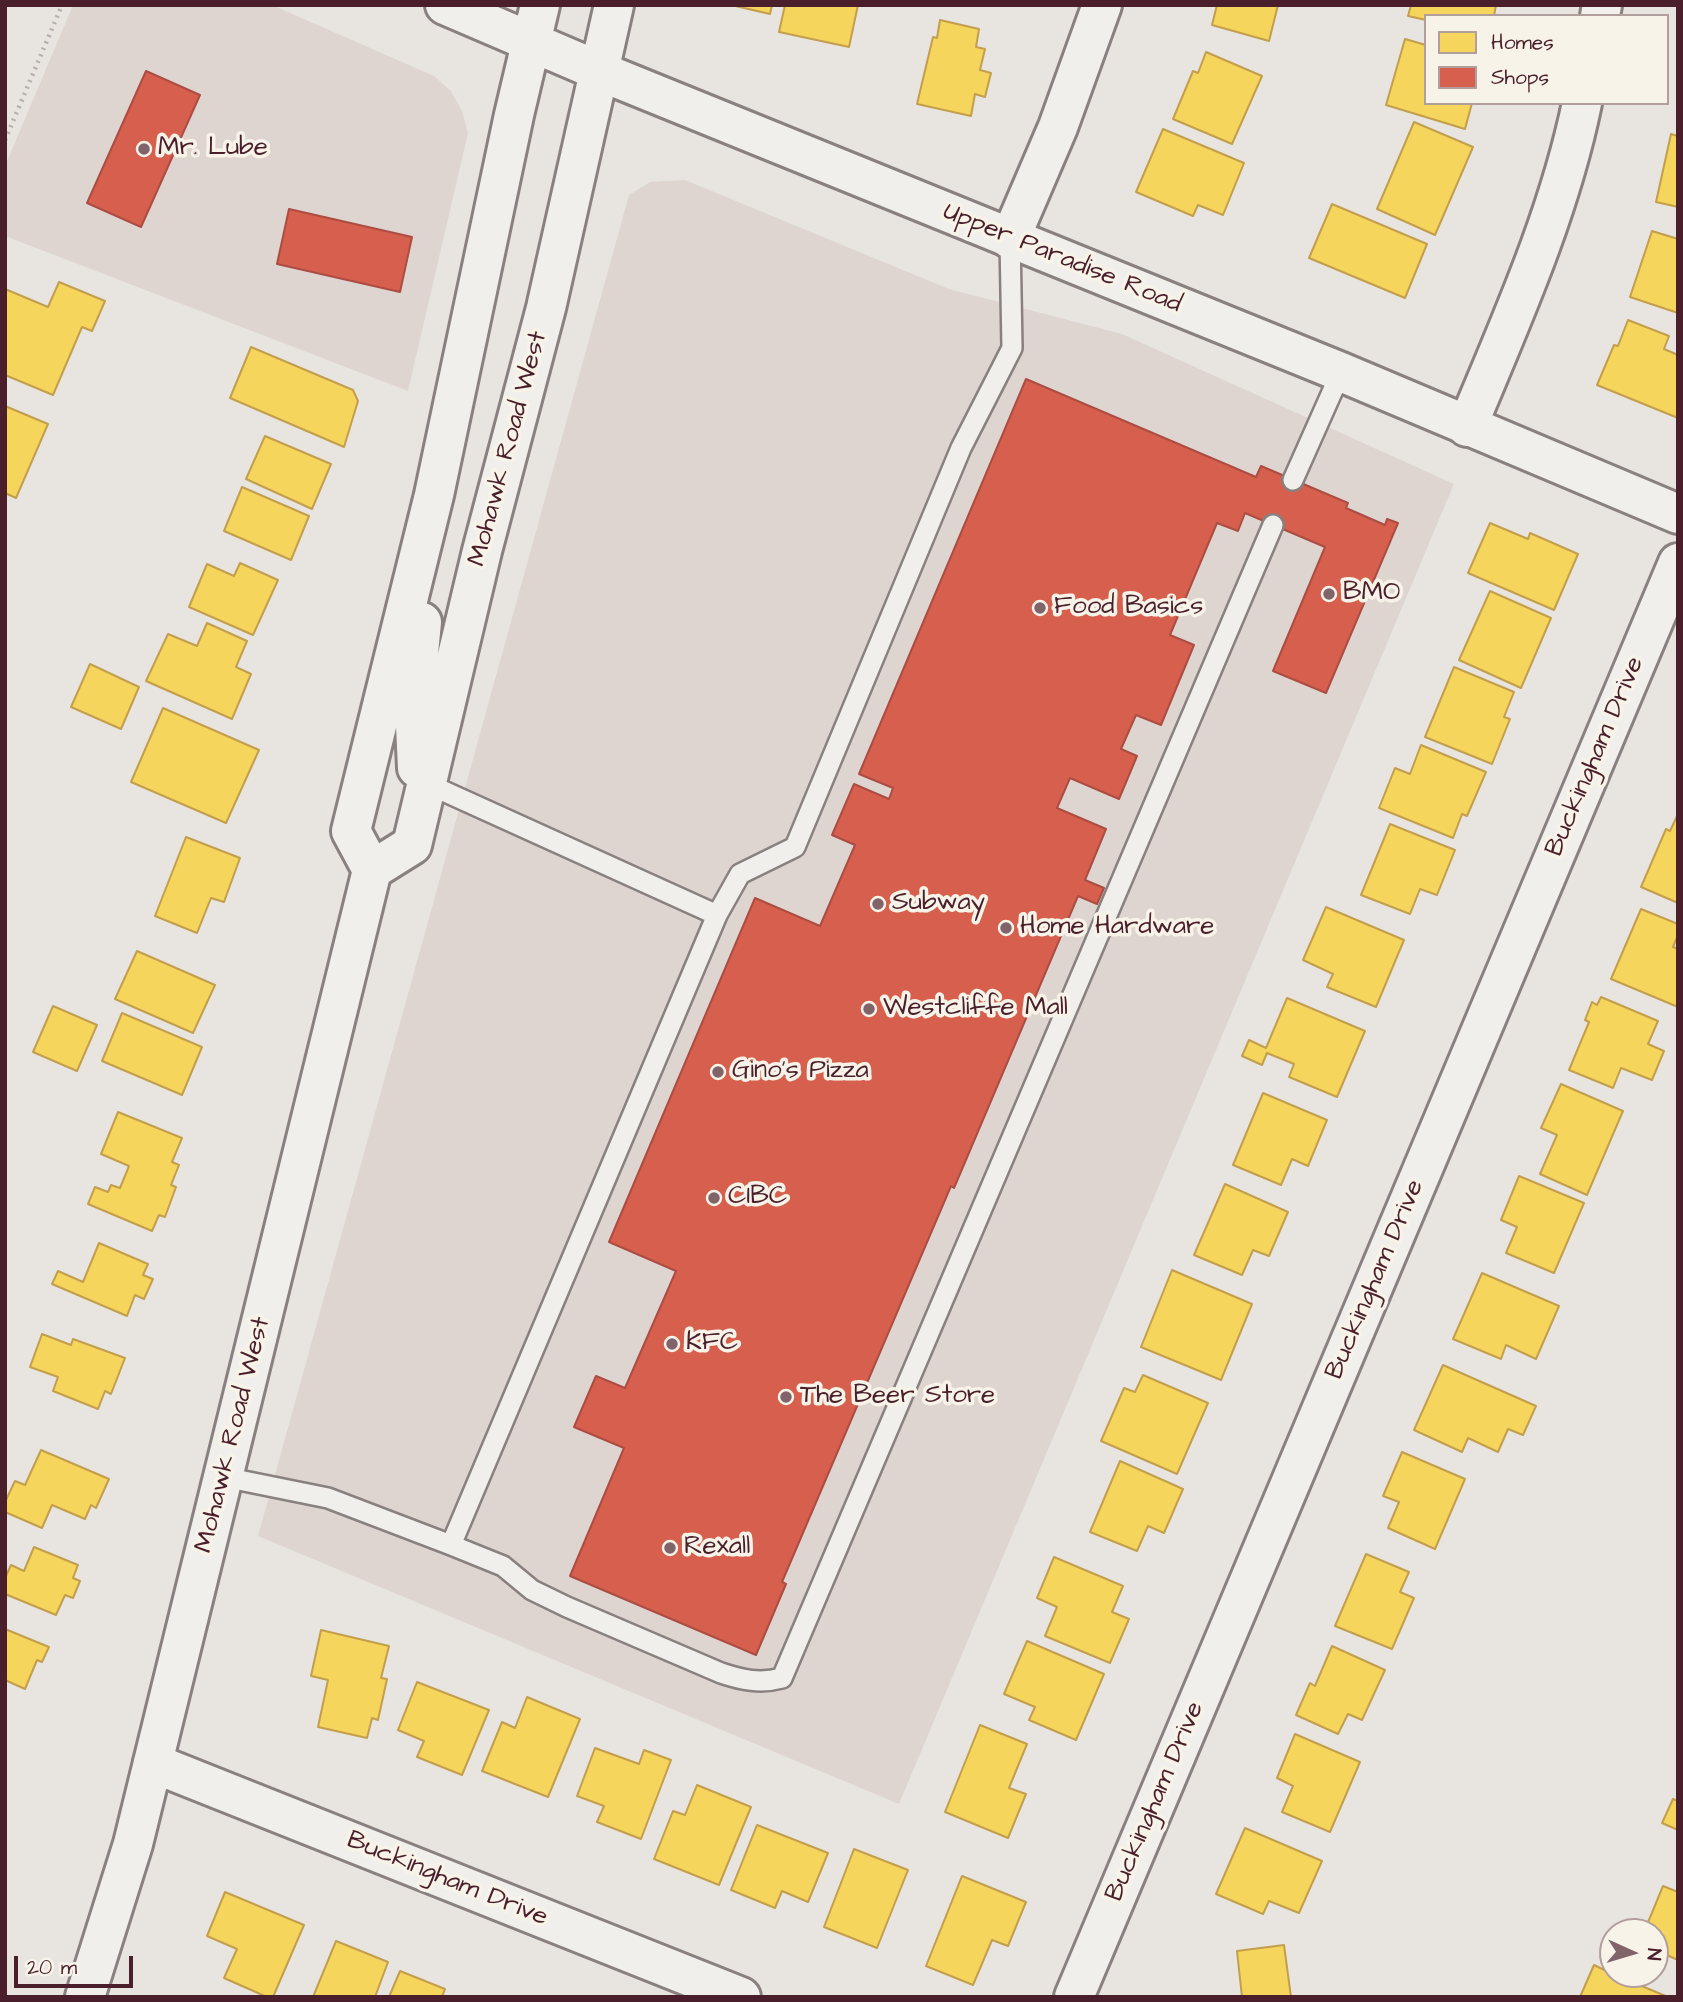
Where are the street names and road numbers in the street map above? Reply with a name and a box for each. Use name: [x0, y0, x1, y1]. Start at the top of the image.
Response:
street label: Upper Paradise Road: [938, 197, 1186, 321]
street label: Mohawk Road West: [463, 328, 555, 570]
street label: Buckingham Drive: [1540, 652, 1652, 862]
street label: Buckingham Drive: [1320, 1175, 1432, 1385]
street label: Mohawk Road West: [190, 1314, 278, 1556]
street label: Buckingham Drive: [1100, 1697, 1212, 1907]
street label: Buckingham Drive: [342, 1825, 552, 1935]

